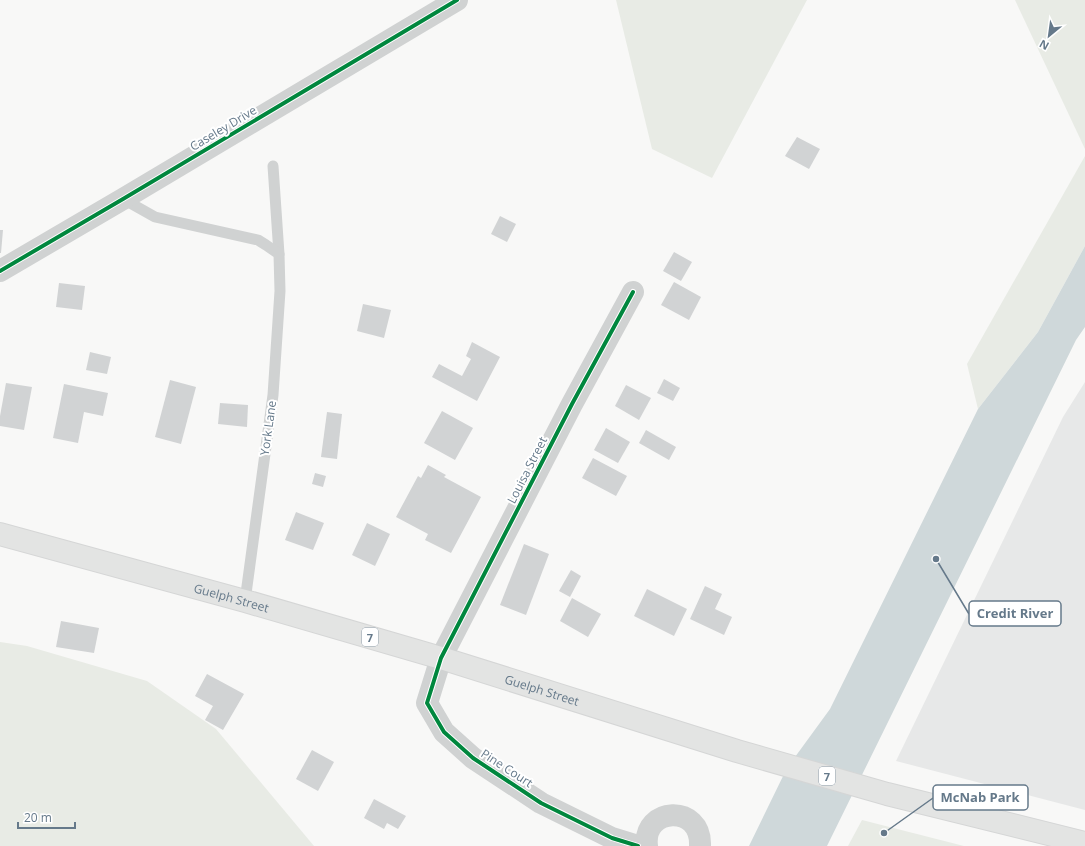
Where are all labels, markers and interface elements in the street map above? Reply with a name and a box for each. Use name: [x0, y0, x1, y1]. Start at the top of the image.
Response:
north arrow: [1029, 16, 1069, 56]
text: N: [1036, 36, 1051, 54]
street label: Caseley Drive: [186, 101, 260, 155]
street label: York Lane: [256, 399, 280, 457]
street label: Louisa Street: [503, 434, 551, 506]
street label: Guelph Street: [192, 579, 271, 616]
callout: Credit River: [969, 601, 1061, 626]
text: Credit River: [977, 604, 1053, 622]
road number: 7: [362, 628, 378, 646]
street label: Guelph Street: [503, 670, 581, 709]
street label: Pine Court: [478, 745, 536, 791]
road number: 7: [819, 767, 835, 785]
callout: McNab Park: [933, 785, 1028, 810]
text: McNab Park: [941, 788, 1020, 806]
scale bar: [18, 804, 75, 830]
text: 20 m: [24, 809, 52, 826]

